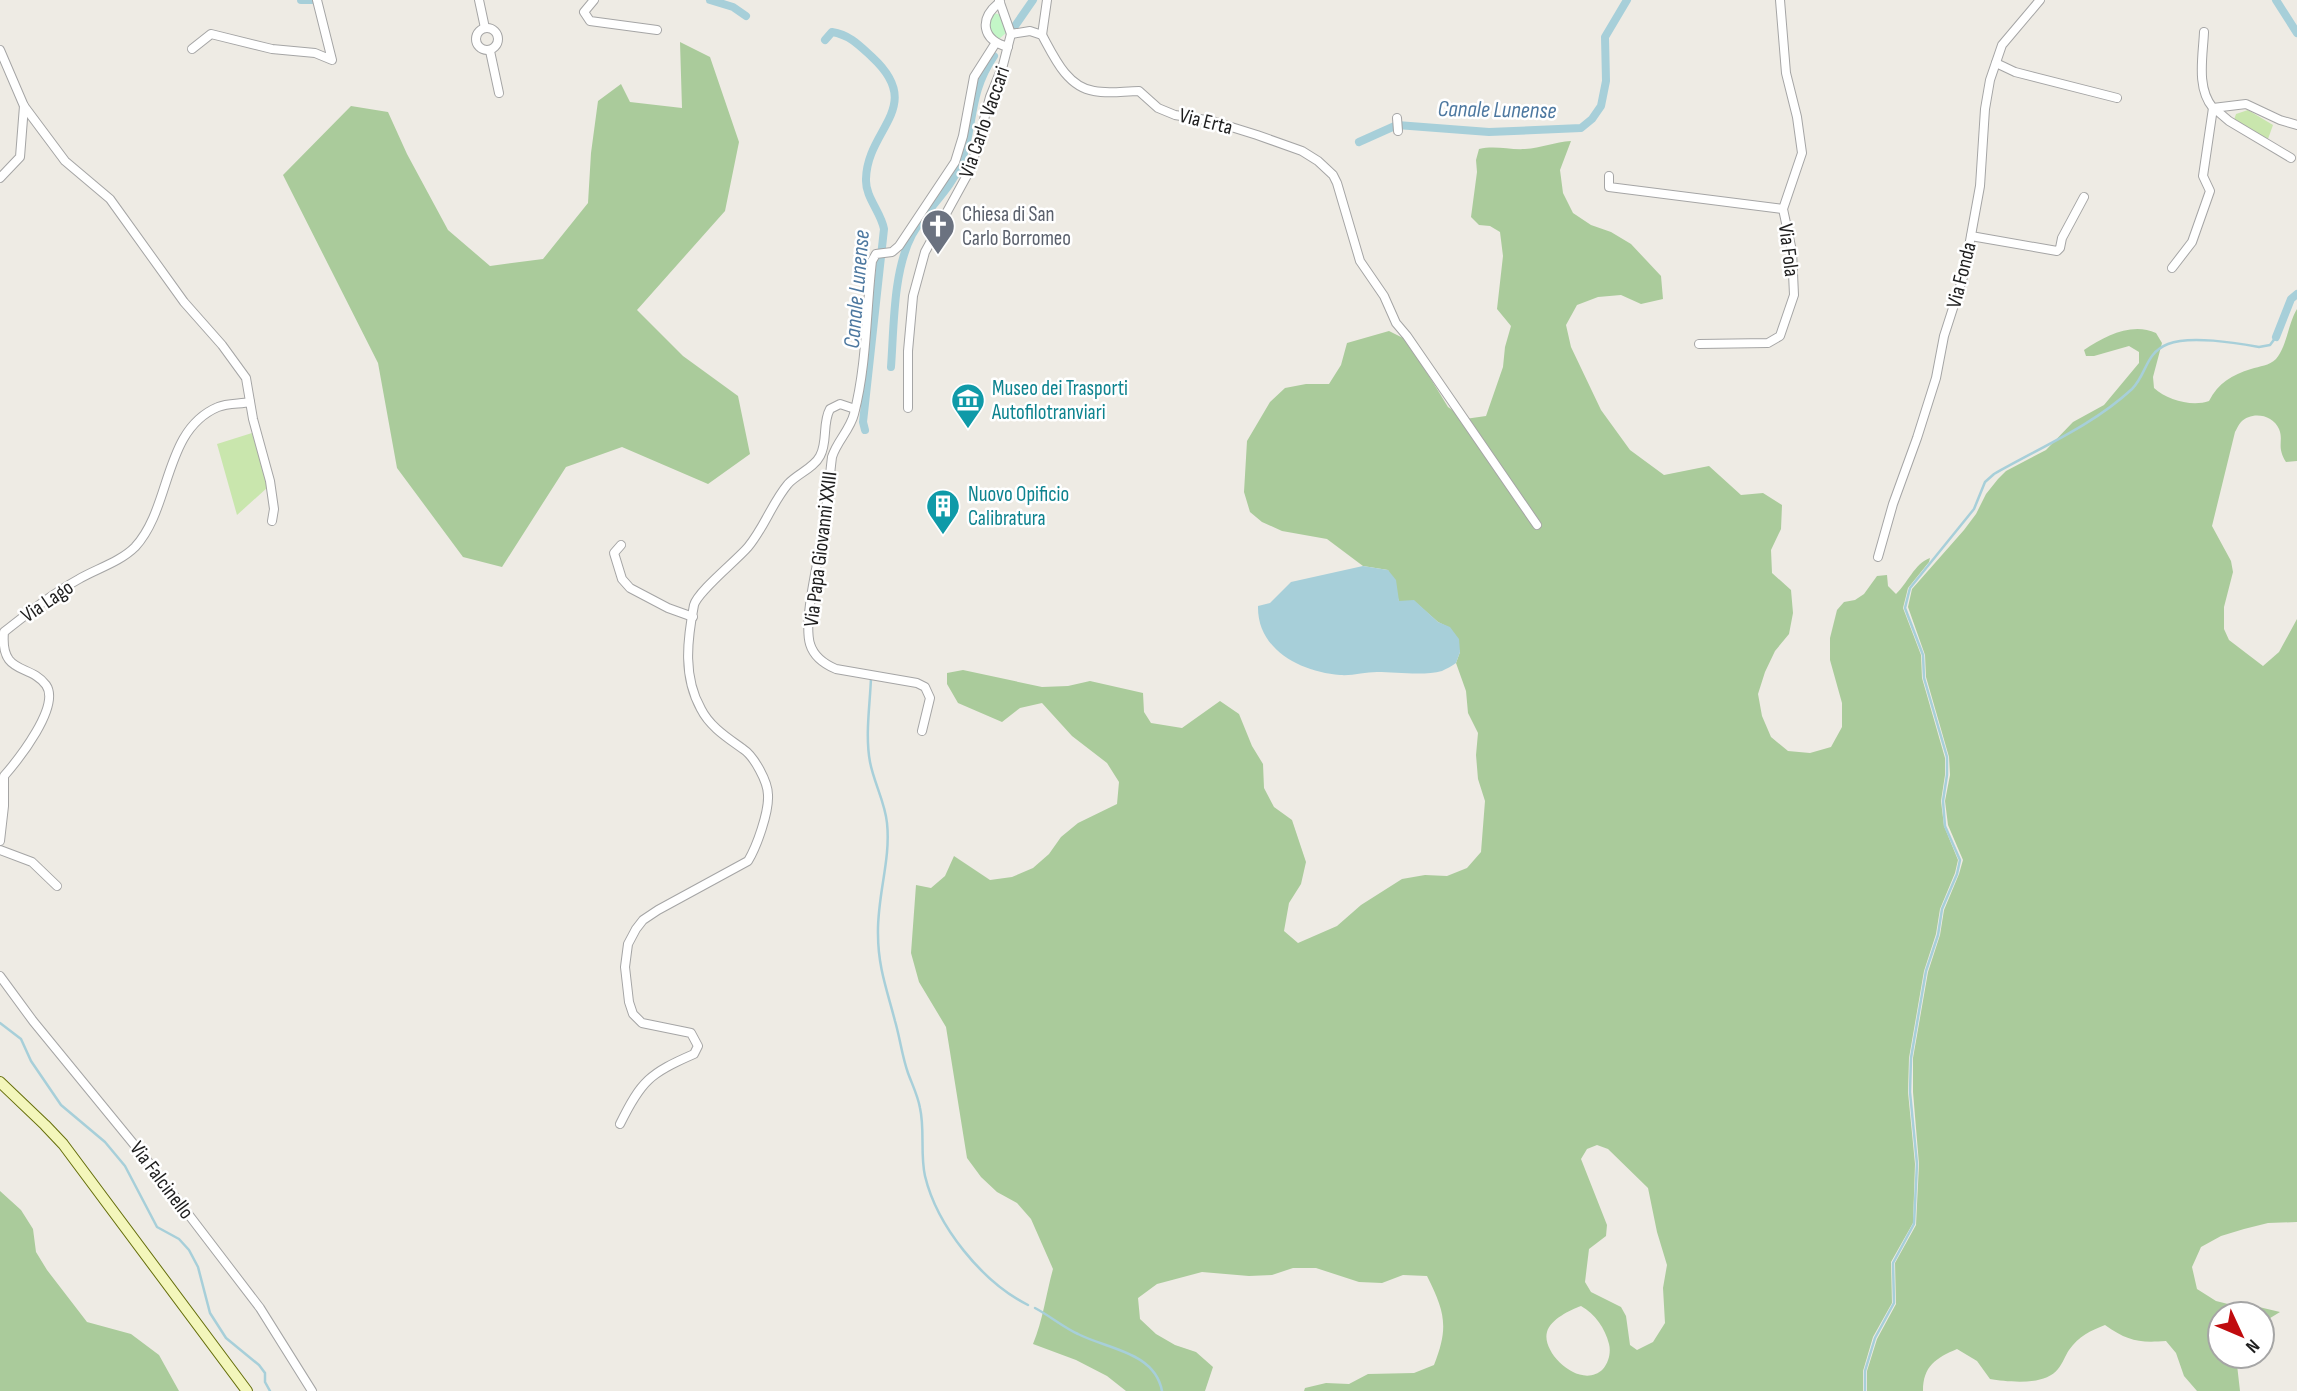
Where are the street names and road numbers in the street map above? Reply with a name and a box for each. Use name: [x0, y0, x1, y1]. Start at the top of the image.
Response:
street label: Via Carlo Vaccari: [954, 63, 1015, 181]
street label: Via Erta: [1177, 103, 1235, 140]
street label: Via Fola: [1773, 222, 1804, 278]
street label: Via Fonda: [1941, 240, 1982, 311]
street label: Via Papa Giovanni XXIII: [799, 470, 842, 628]
street label: Via Lago: [16, 575, 78, 628]
street label: Via Falcinello: [124, 1137, 199, 1224]

